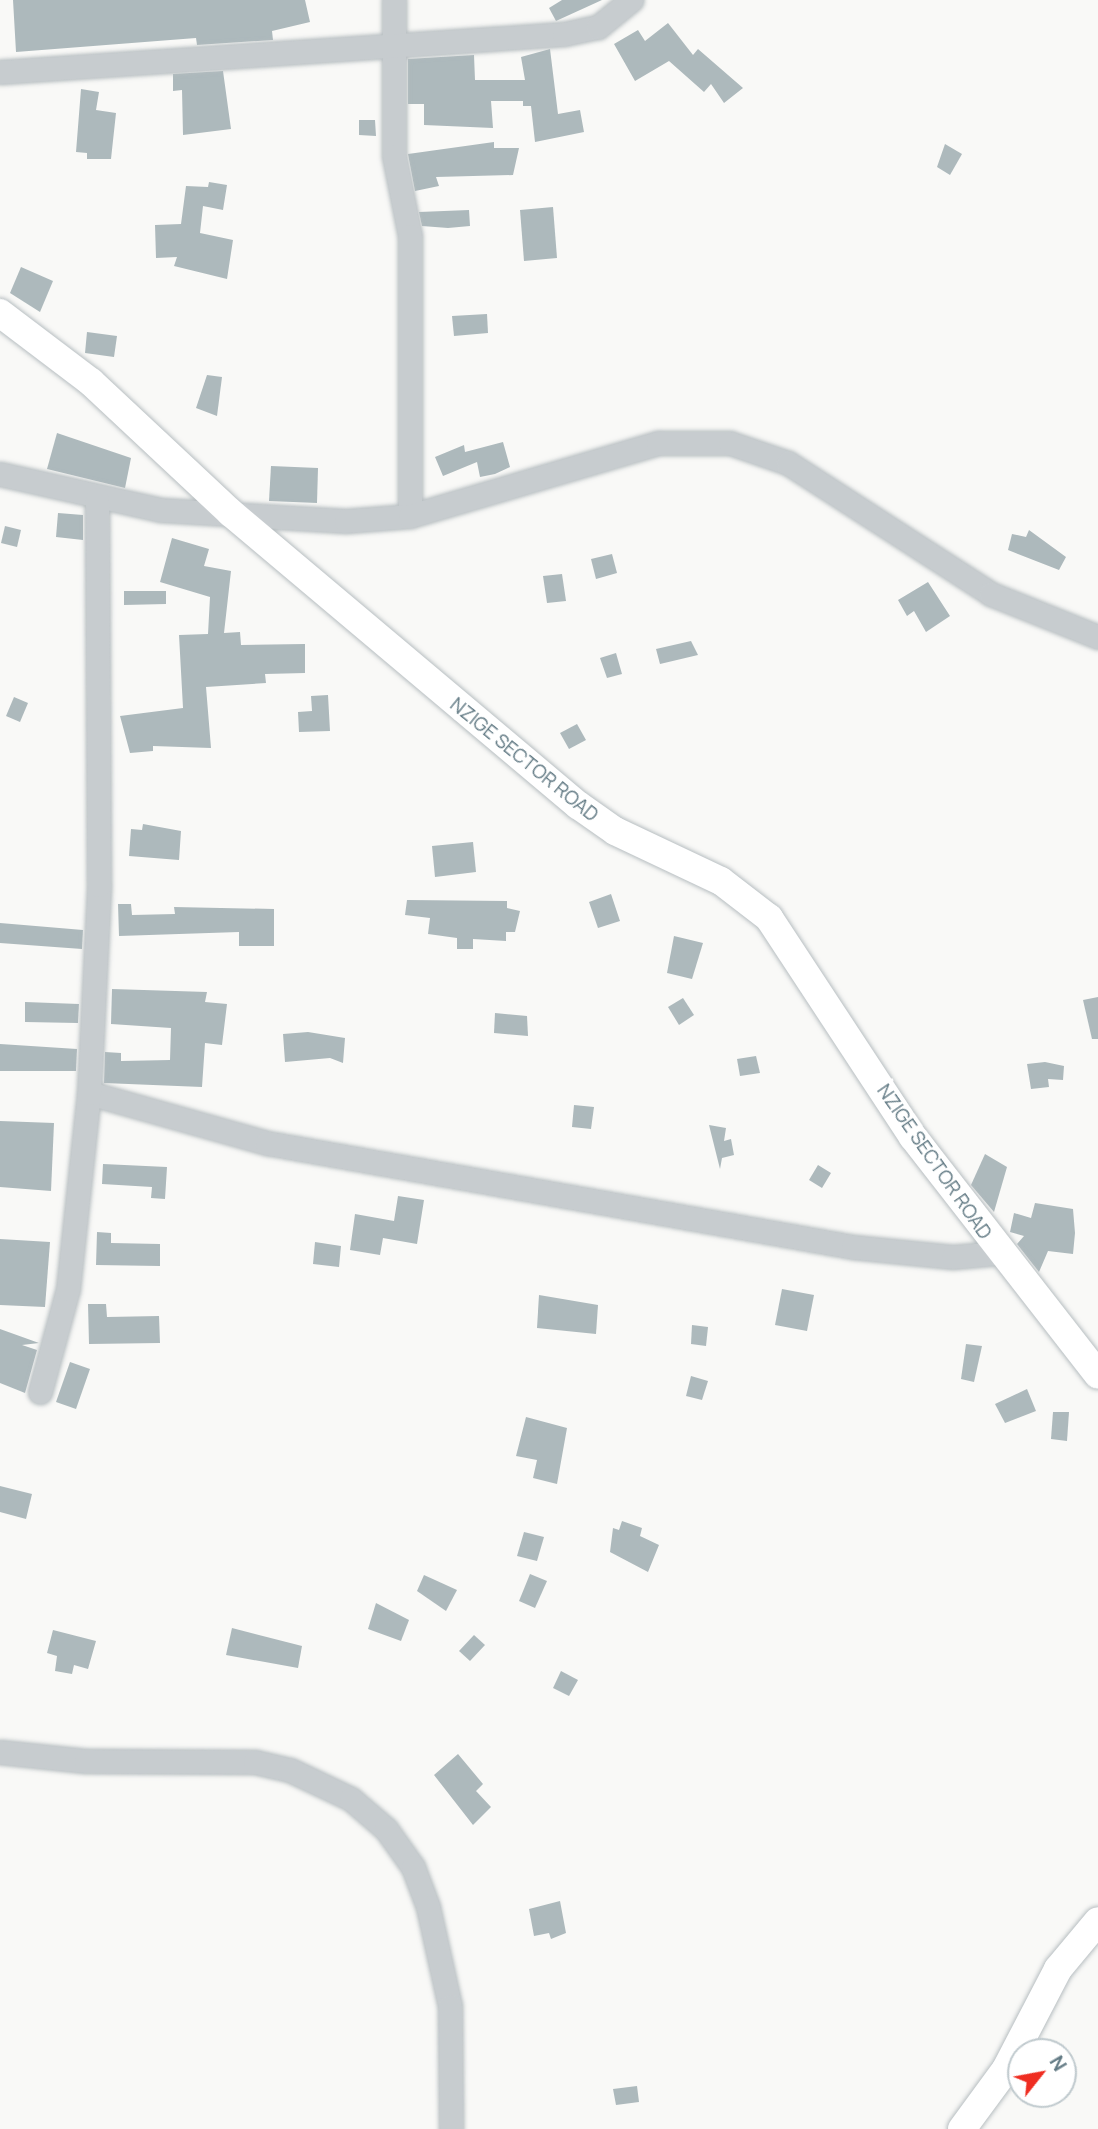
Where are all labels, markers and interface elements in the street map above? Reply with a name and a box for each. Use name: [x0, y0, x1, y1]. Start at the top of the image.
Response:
street label: NZIGE SECTOR ROAD: [445, 693, 603, 827]
street label: NZIGE SECTOR ROAD: [872, 1080, 996, 1244]
north arrow: [1007, 2038, 1077, 2108]
text: N: [1044, 2051, 1073, 2076]

